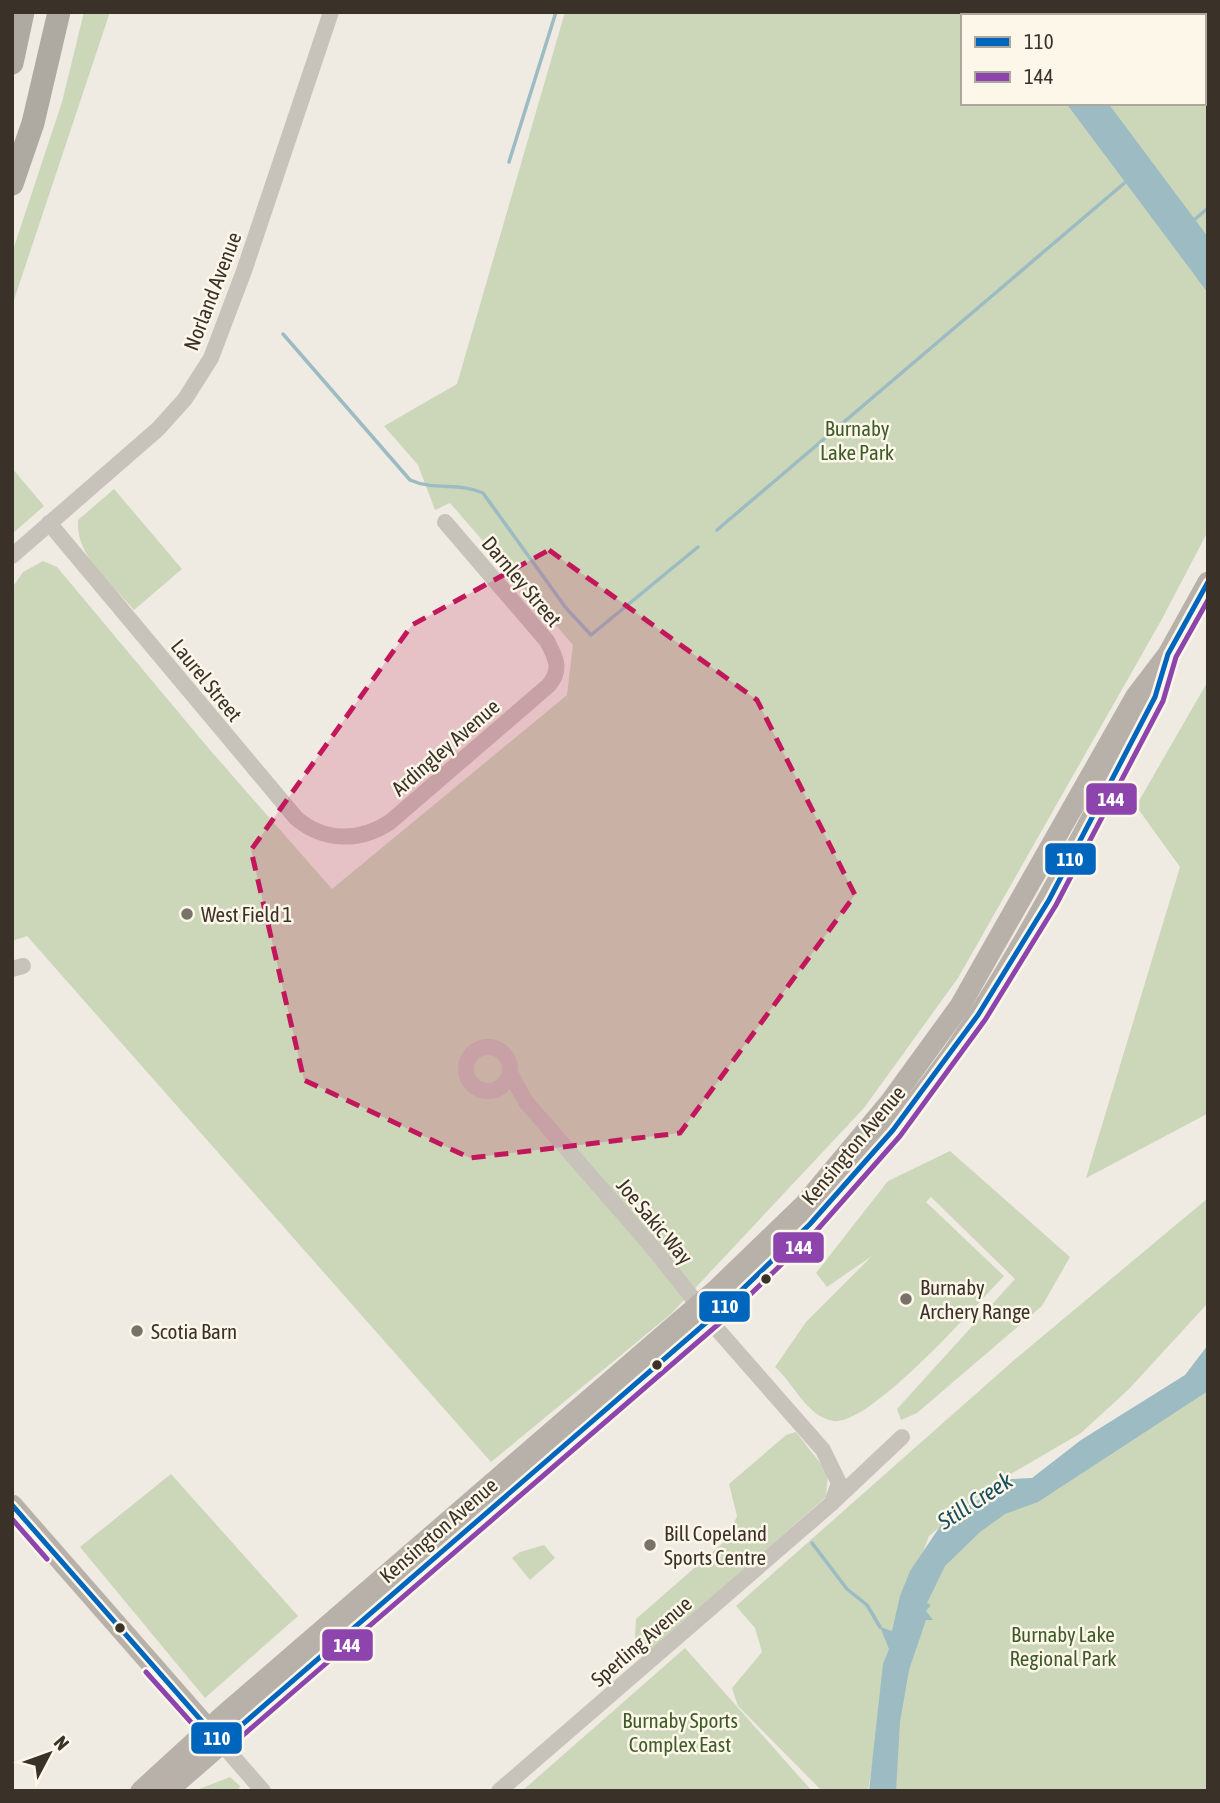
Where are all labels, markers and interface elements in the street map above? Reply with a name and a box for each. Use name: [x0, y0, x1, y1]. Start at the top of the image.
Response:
legend: [961, 14, 1206, 105]
text: 110: [1024, 29, 1054, 53]
text: 144: [1024, 64, 1054, 88]
street label: Norland Avenue: [178, 228, 246, 354]
park label: Burnaby Lake Park: [820, 416, 894, 464]
street label: Darnley Street: [477, 531, 567, 631]
street label: Laurel Street: [167, 634, 247, 726]
street label: Ardingley Avenue: [386, 694, 504, 800]
line badge: 144: [1085, 782, 1138, 816]
text: 144: [1098, 788, 1124, 810]
line badge: 110: [1044, 842, 1097, 876]
text: 110: [1057, 848, 1083, 870]
place label: West Field 1: [201, 902, 292, 926]
marker: West Field 1: [179, 906, 195, 922]
street label: Kensington Avenue: [796, 1081, 910, 1209]
street label: Joe Sakic Way: [612, 1173, 698, 1269]
line badge: 144: [772, 1231, 825, 1264]
text: 144: [786, 1236, 812, 1258]
unlabelled marker: [759, 1272, 773, 1286]
place label: Burnaby Archery Range: [920, 1275, 1030, 1323]
line badge: 110: [698, 1290, 751, 1323]
marker: Burnaby Archery Range: [898, 1291, 914, 1307]
text: 110: [712, 1295, 738, 1317]
place label: Scotia Barn: [151, 1319, 237, 1343]
marker: Scotia Barn: [129, 1323, 145, 1339]
unlabelled marker: [650, 1358, 664, 1372]
water label: Still Creek: [932, 1467, 1018, 1535]
street label: Kensington Avenue: [374, 1472, 502, 1588]
place label: Bill Copeland Sports Centre: [664, 1521, 767, 1569]
marker: Bill Copeland Sports Centre: [642, 1537, 658, 1553]
street label: Sperling Avenue: [586, 1591, 696, 1691]
unlabelled marker: [113, 1621, 127, 1635]
park label: Burnaby Lake Regional Park: [1009, 1622, 1117, 1670]
line badge: 144: [321, 1628, 374, 1662]
text: 144: [334, 1634, 360, 1656]
park label: Burnaby Sports Complex East: [622, 1708, 738, 1756]
north arrow: [14, 1719, 84, 1789]
line badge: 110: [190, 1721, 243, 1755]
text: 110: [204, 1727, 230, 1749]
text: N: [50, 1731, 74, 1754]

